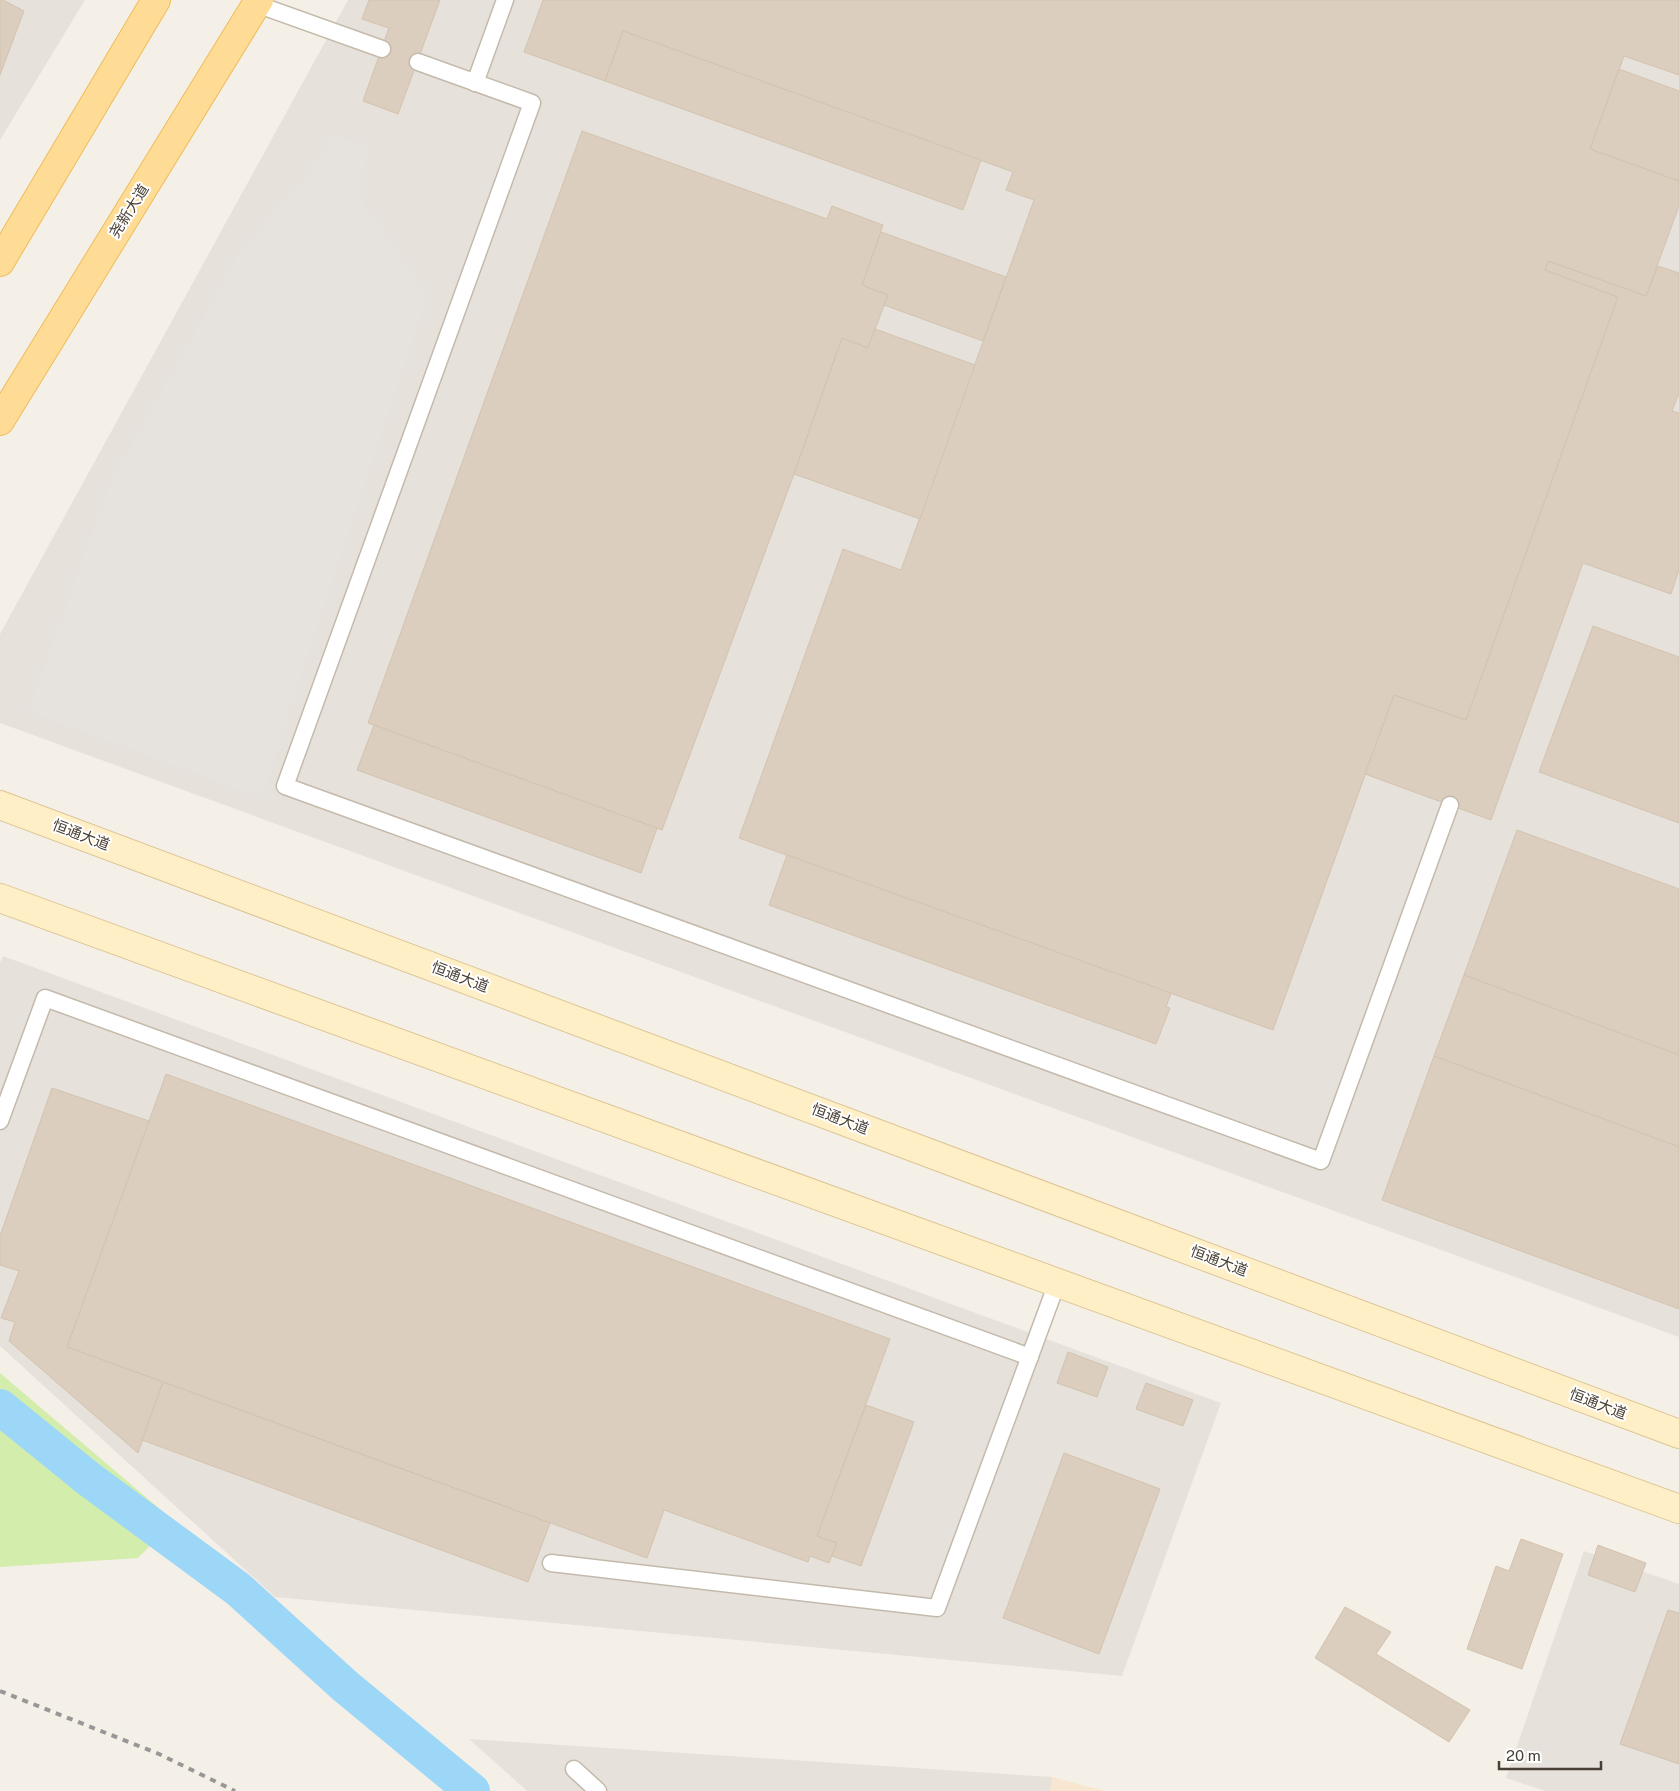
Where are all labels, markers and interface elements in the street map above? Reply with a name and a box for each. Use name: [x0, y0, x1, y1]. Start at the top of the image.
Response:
street label: 尧新大道: [105, 181, 152, 241]
street label: 恒通大道: [50, 816, 112, 853]
street label: 恒通大道: [429, 958, 491, 995]
street label: 恒通大道: [809, 1100, 871, 1137]
street label: 恒通大道: [1188, 1242, 1250, 1279]
street label: 恒通大道: [1567, 1385, 1629, 1422]
scale bar: [1499, 1738, 1602, 1770]
text: 20 m: [1506, 1747, 1541, 1764]

